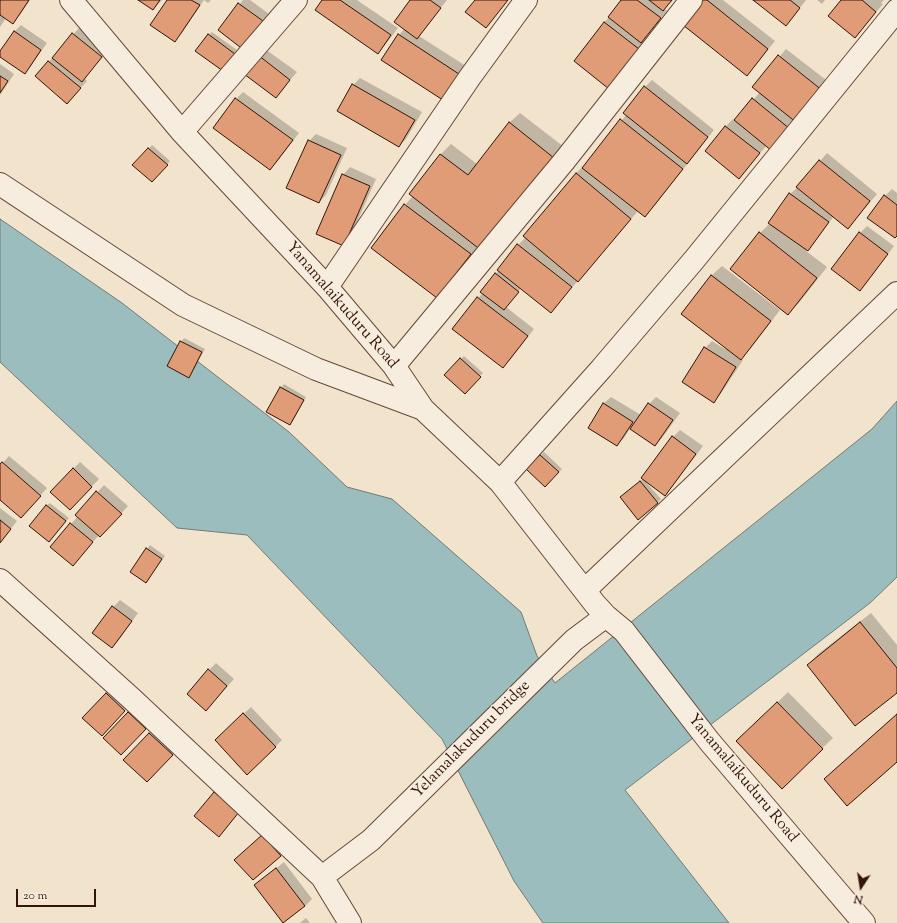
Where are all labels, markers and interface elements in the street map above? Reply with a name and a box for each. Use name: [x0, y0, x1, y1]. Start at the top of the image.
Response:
street label: Yanamalaikuduru Road: [281, 239, 401, 373]
street label: Yelamalakuduru bridge: [409, 677, 535, 803]
street label: Yanamalaikuduru Road: [683, 711, 801, 847]
north arrow: [841, 867, 881, 907]
scale bar: [18, 881, 98, 907]
text: 20 m: [23, 887, 47, 905]
text: N: [853, 890, 864, 907]

